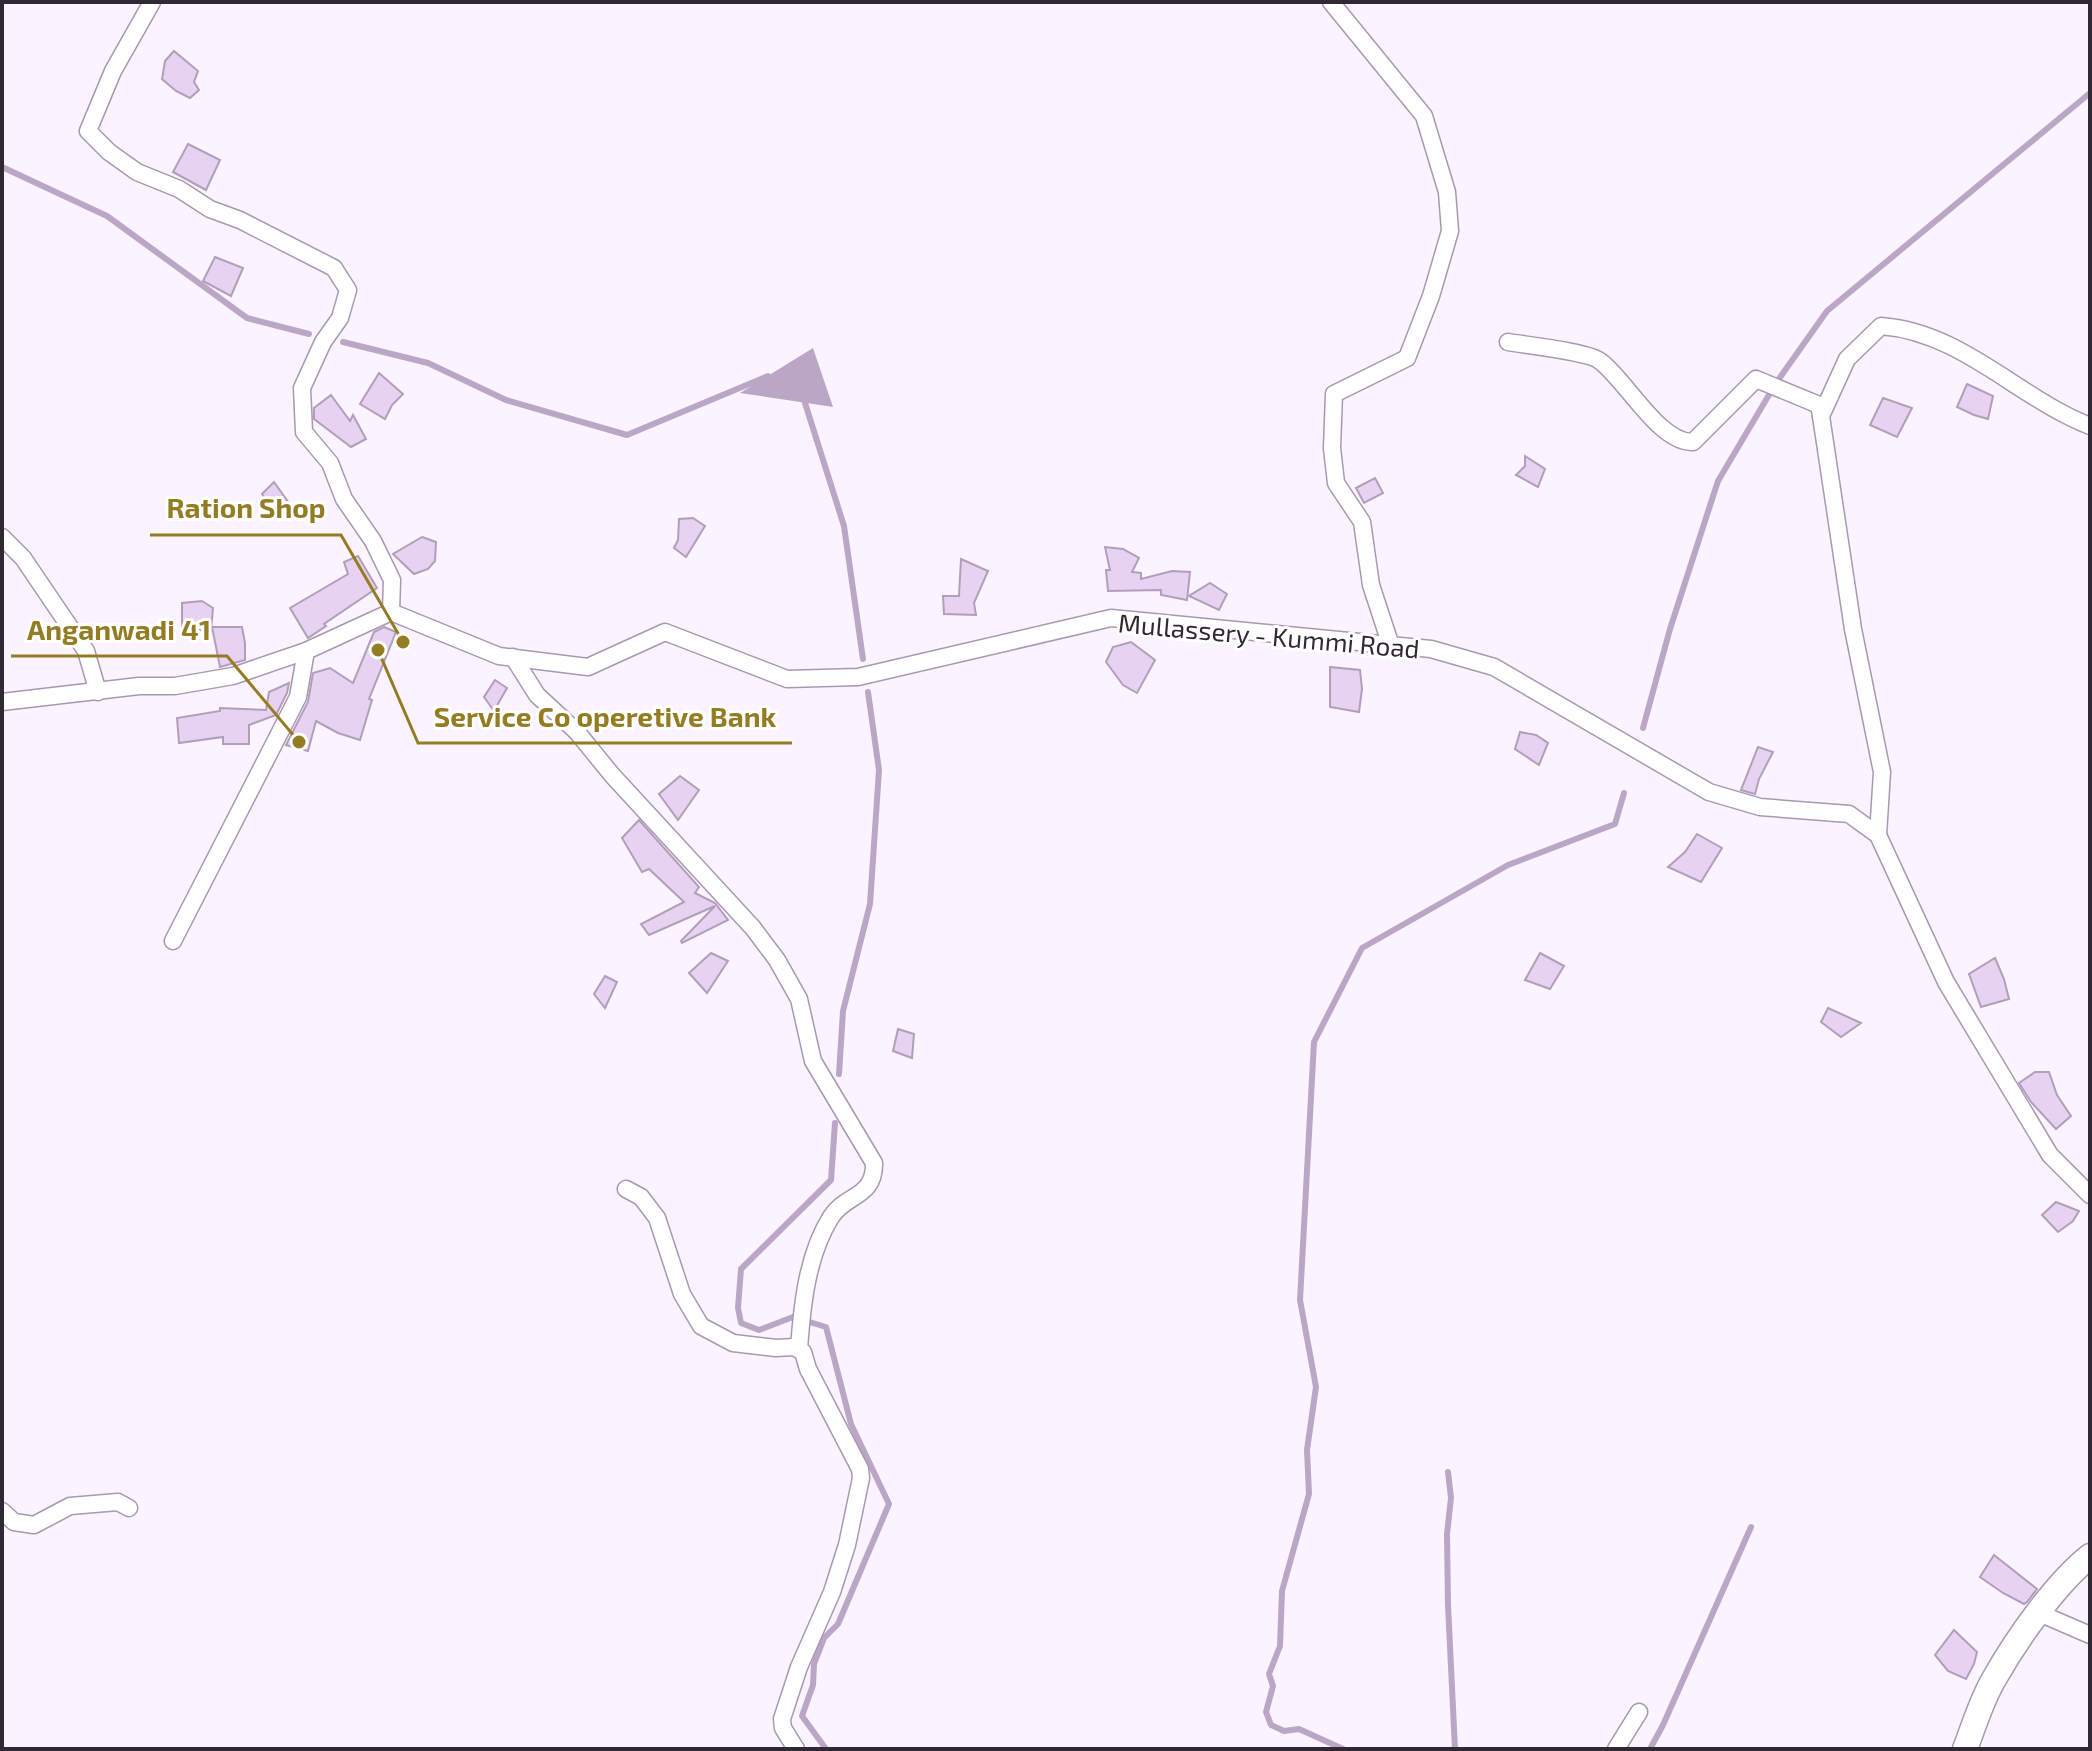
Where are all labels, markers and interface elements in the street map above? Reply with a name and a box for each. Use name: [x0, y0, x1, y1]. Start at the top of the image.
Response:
callout: Ration Shop: [150, 483, 341, 535]
text: Ration Shop: [166, 490, 326, 524]
callout: Anganwadi 41: [11, 604, 227, 656]
street label: Mullassery - Kummi Road: [1117, 606, 1421, 664]
text: Anganwadi 41: [27, 612, 211, 646]
callout: Service Co operetive Bank: [418, 691, 792, 743]
text: Service Co operetive Bank: [434, 699, 776, 733]

